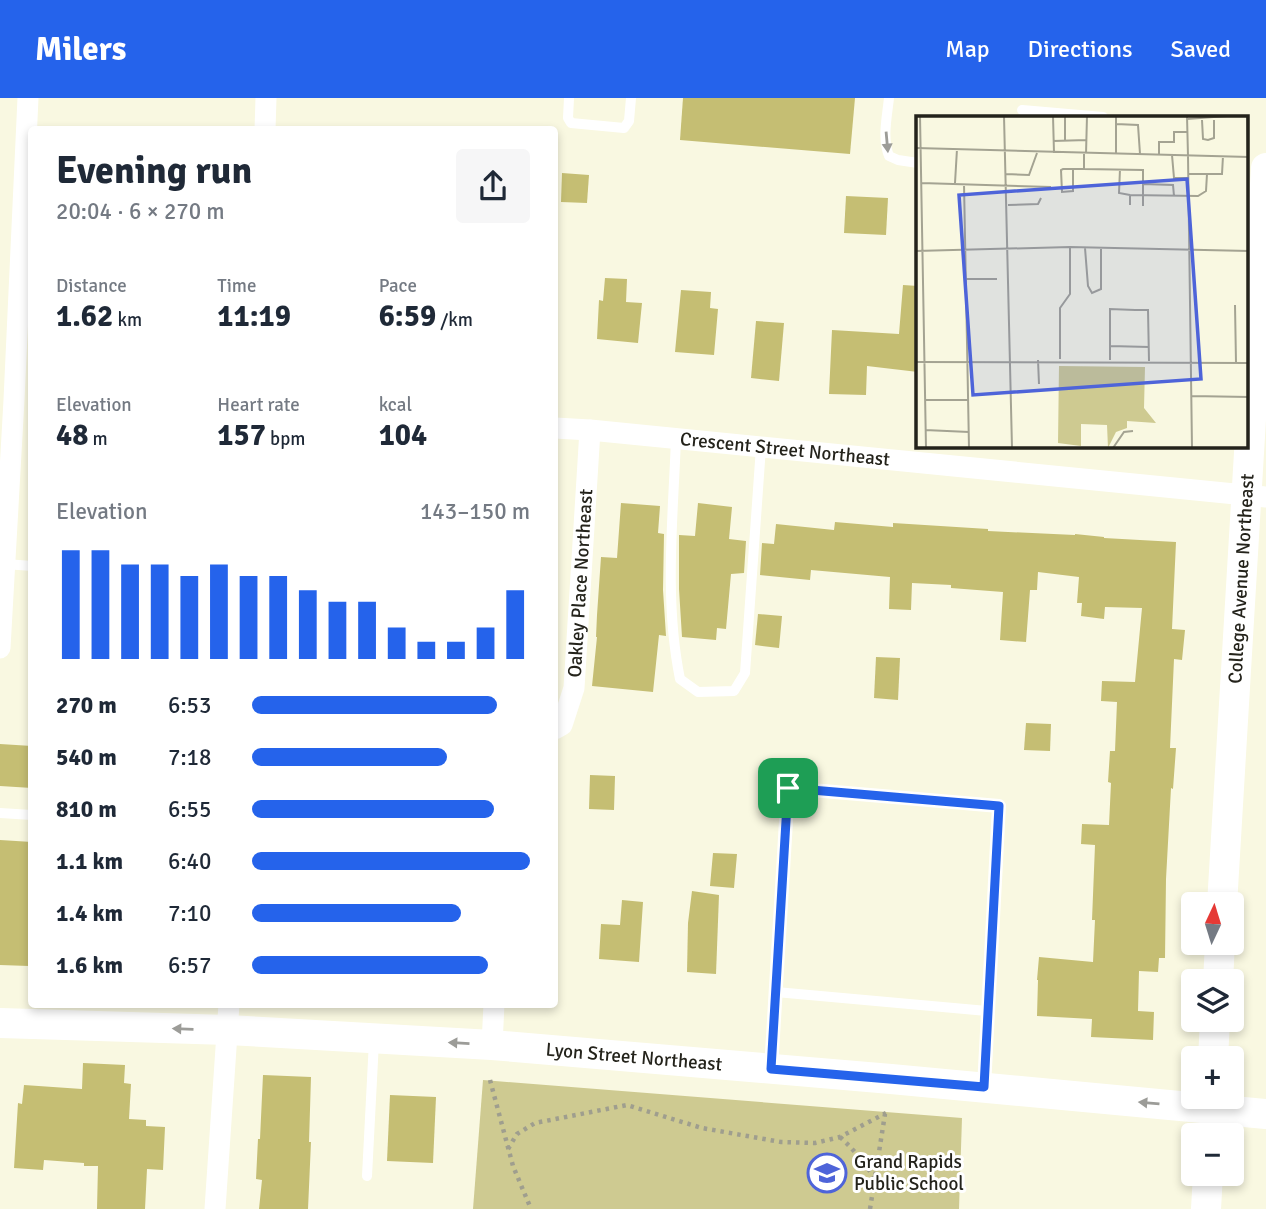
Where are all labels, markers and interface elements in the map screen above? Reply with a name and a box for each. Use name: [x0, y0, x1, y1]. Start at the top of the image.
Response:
text: Milers: [35, 29, 126, 70]
text: Map: [945, 34, 990, 64]
text: Directions: [1028, 34, 1133, 64]
text: Saved: [1171, 34, 1231, 64]
inset map: [916, 116, 1248, 448]
one-way arrow: [882, 131, 893, 153]
text: Evening run: [56, 147, 252, 194]
button: share: [456, 149, 530, 223]
text: 20:04 · 6 × 270 m: [56, 197, 225, 226]
text: Distance: [56, 274, 127, 298]
text: Time: [217, 274, 256, 298]
text: Pace: [379, 274, 417, 298]
text: 1.62: [56, 298, 113, 335]
text: 11:19: [217, 298, 291, 335]
text: 6:59: [379, 298, 436, 335]
text: km: [113, 308, 142, 332]
text: /km: [436, 308, 473, 332]
text: Elevation: [56, 393, 132, 417]
text: Heart rate: [217, 393, 300, 417]
text: kcal: [379, 393, 412, 417]
text: 48: [56, 417, 88, 454]
text: 157: [217, 417, 266, 454]
text: 104: [379, 417, 427, 454]
text: m: [88, 427, 108, 451]
text: bpm: [266, 427, 305, 451]
street label: Crescent Street Northeast: [679, 427, 891, 472]
street label: College Avenue Northeast: [1223, 473, 1260, 684]
street label: Oakley Place Northeast: [563, 488, 598, 678]
text: Elevation: [56, 497, 148, 526]
text: 143–150 m: [420, 497, 530, 526]
text: 270 m: [56, 691, 117, 720]
text: 6:53: [168, 691, 211, 720]
text: 540 m: [56, 743, 117, 772]
text: 7:18: [168, 743, 211, 772]
pin: [758, 758, 818, 818]
icon: arrive: [769, 769, 807, 807]
text: 810 m: [56, 795, 117, 824]
text: 6:55: [168, 795, 211, 824]
text: 1.1 km: [56, 847, 123, 876]
text: 6:40: [168, 847, 211, 876]
north arrow: [1181, 892, 1244, 956]
map controls: [1181, 892, 1244, 1186]
text: 1.4 km: [56, 899, 123, 928]
text: 7:10: [168, 899, 211, 928]
text: 1.6 km: [56, 951, 123, 980]
text: 6:57: [168, 951, 211, 980]
button: layers: [1181, 969, 1244, 1032]
one-way arrow: [172, 1023, 194, 1034]
one-way arrow: [448, 1037, 470, 1048]
street label: Lyon Street Northeast: [545, 1038, 724, 1077]
button: +: [1181, 1046, 1244, 1109]
one-way arrow: [1138, 1097, 1160, 1108]
button: −: [1181, 1123, 1244, 1186]
place label: Grand Rapids Public School: [854, 1150, 964, 1196]
school or university icon: Grand Rapids Public School: [806, 1152, 848, 1194]

